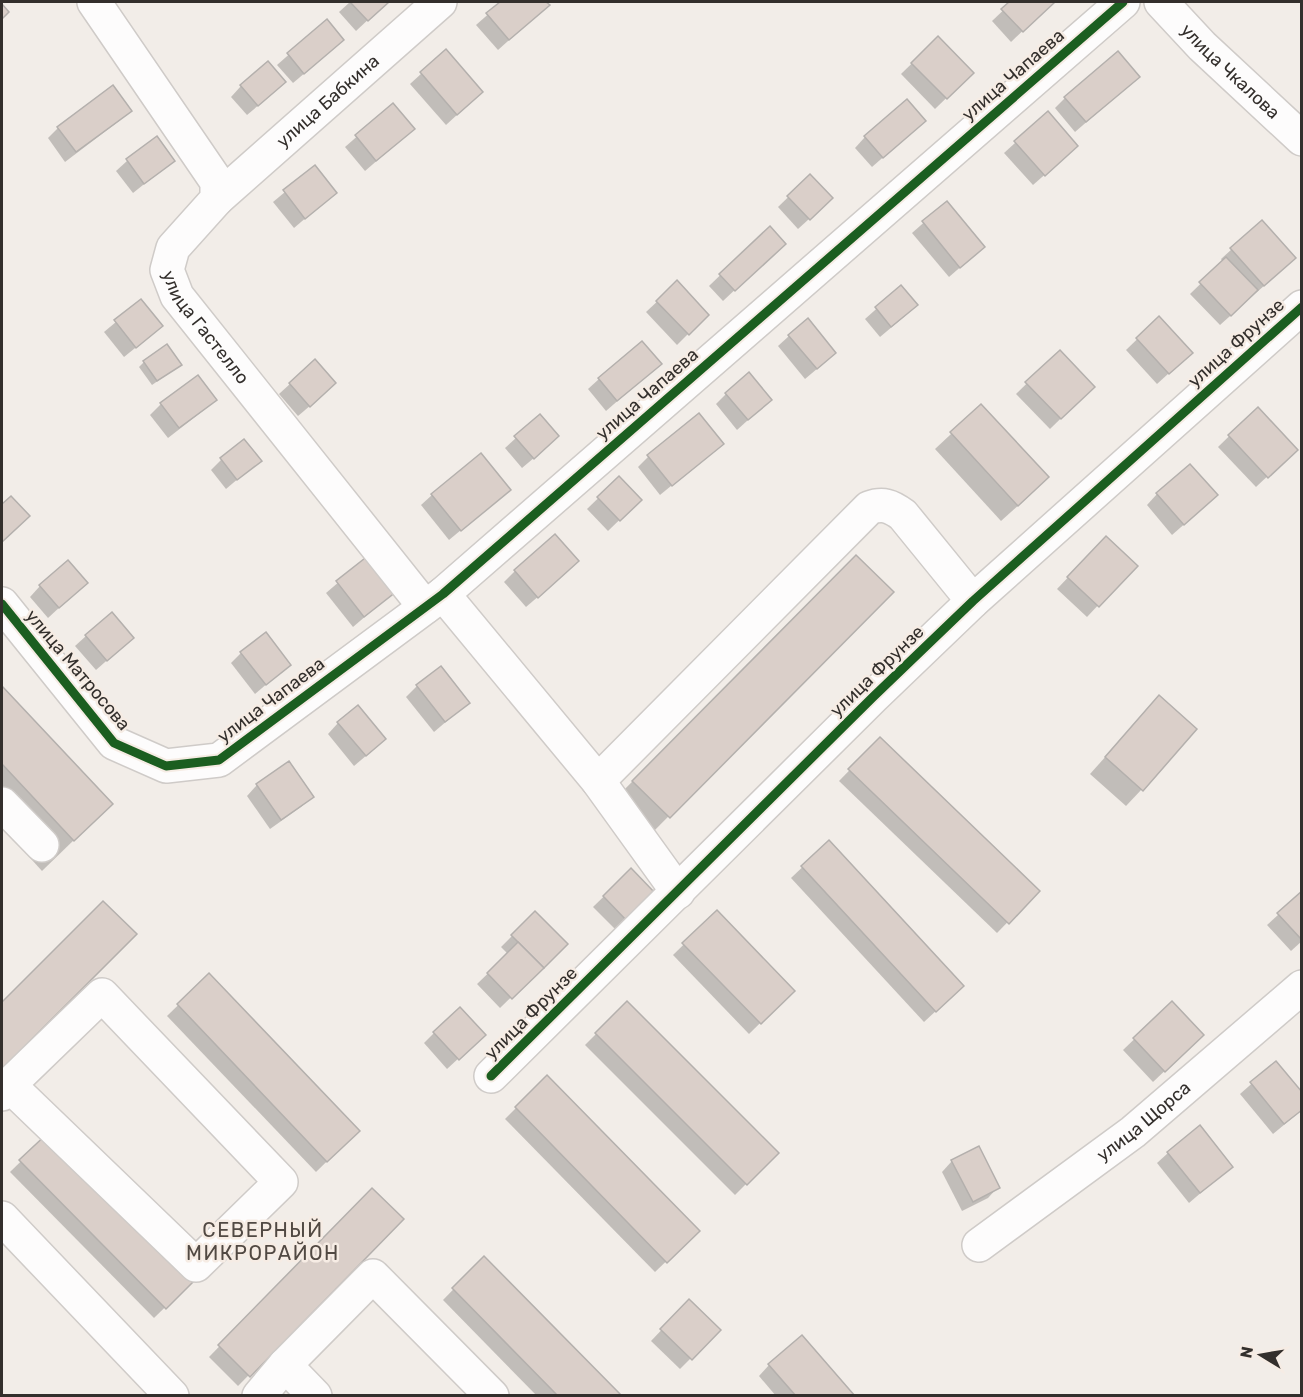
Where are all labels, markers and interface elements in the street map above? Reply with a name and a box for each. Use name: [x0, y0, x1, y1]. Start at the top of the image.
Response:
street label: улица Чкалова: [1176, 19, 1284, 124]
street label: улица Чапаева: [957, 25, 1069, 125]
street label: улица Бабкина: [272, 50, 384, 152]
street label: улица Гастелло: [157, 267, 254, 388]
street label: улица Фрунзе: [1183, 294, 1289, 392]
street label: улица Чапаева: [591, 344, 703, 444]
street label: улица Матросова: [21, 605, 135, 735]
street label: улица Фрунзе: [825, 621, 929, 721]
street label: улица Чапаева: [213, 653, 329, 747]
street label: улица Фрунзе: [480, 962, 582, 1064]
street label: улица Щорса: [1092, 1077, 1195, 1166]
district label: СЕВЕРНЫЙ МИКРОРАЙОН: [186, 1218, 340, 1265]
north arrow: [1231, 1325, 1291, 1385]
text: N: [1236, 1345, 1257, 1360]

